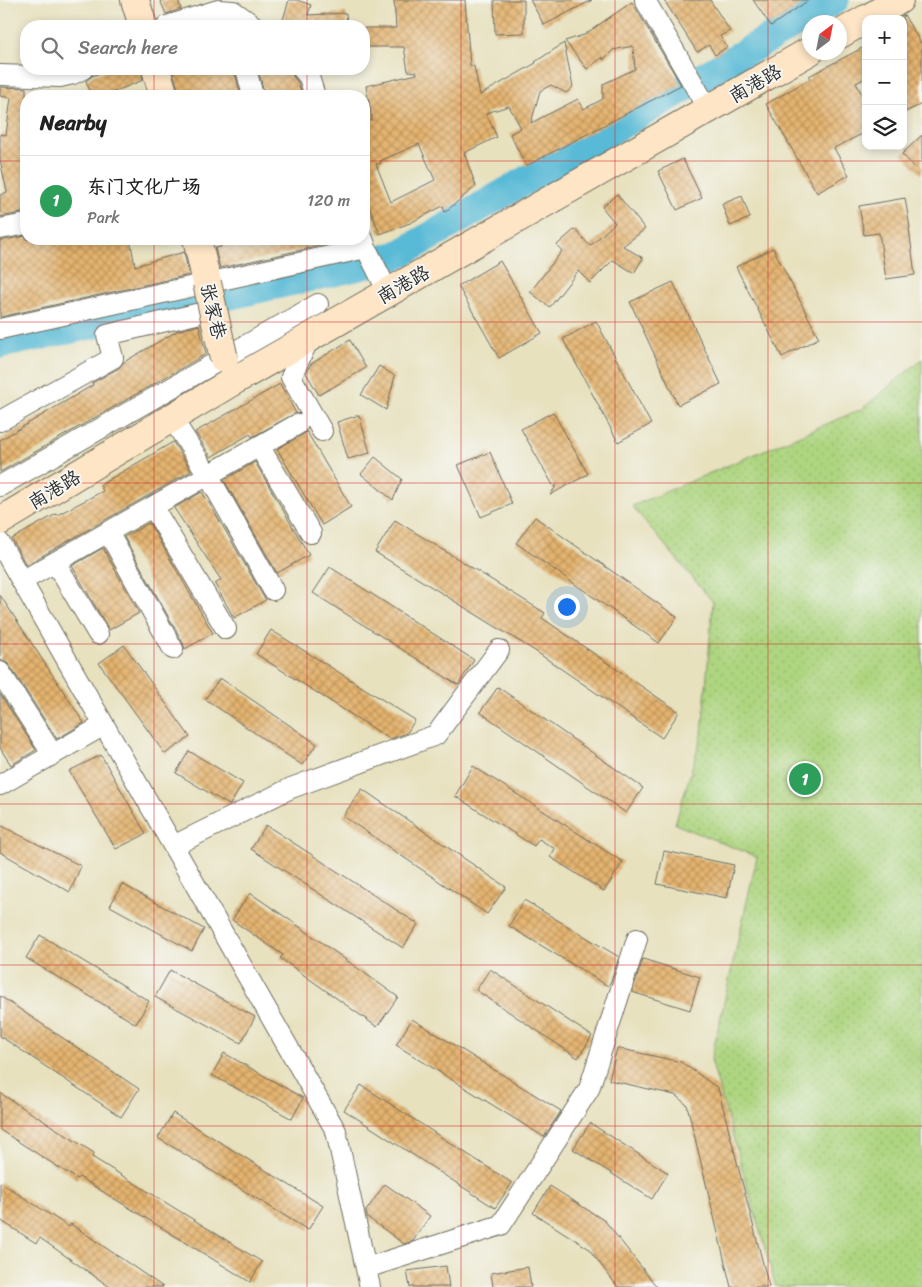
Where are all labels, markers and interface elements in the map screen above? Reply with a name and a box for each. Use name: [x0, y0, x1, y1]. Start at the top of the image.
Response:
north arrow: [802, 15, 847, 60]
map controls: [862, 15, 907, 150]
button: +: [862, 15, 907, 60]
search box: [20, 20, 370, 75]
text: Search here: [78, 31, 178, 64]
icon: search: [38, 34, 66, 62]
street label: 南港路: [722, 55, 788, 112]
button: −: [862, 60, 907, 105]
text: Nearby: [40, 104, 106, 142]
button: layers: [862, 105, 907, 150]
text: 东门文化广场: [87, 170, 201, 203]
text: 1: [53, 186, 59, 215]
text: 120 m: [307, 186, 350, 215]
text: Park: [87, 203, 120, 232]
street label: 南港路: [370, 256, 436, 313]
street label: 张家巷: [191, 280, 236, 343]
street label: 南港路: [21, 461, 87, 518]
your location: [554, 594, 580, 620]
pin: 1: [789, 760, 821, 798]

